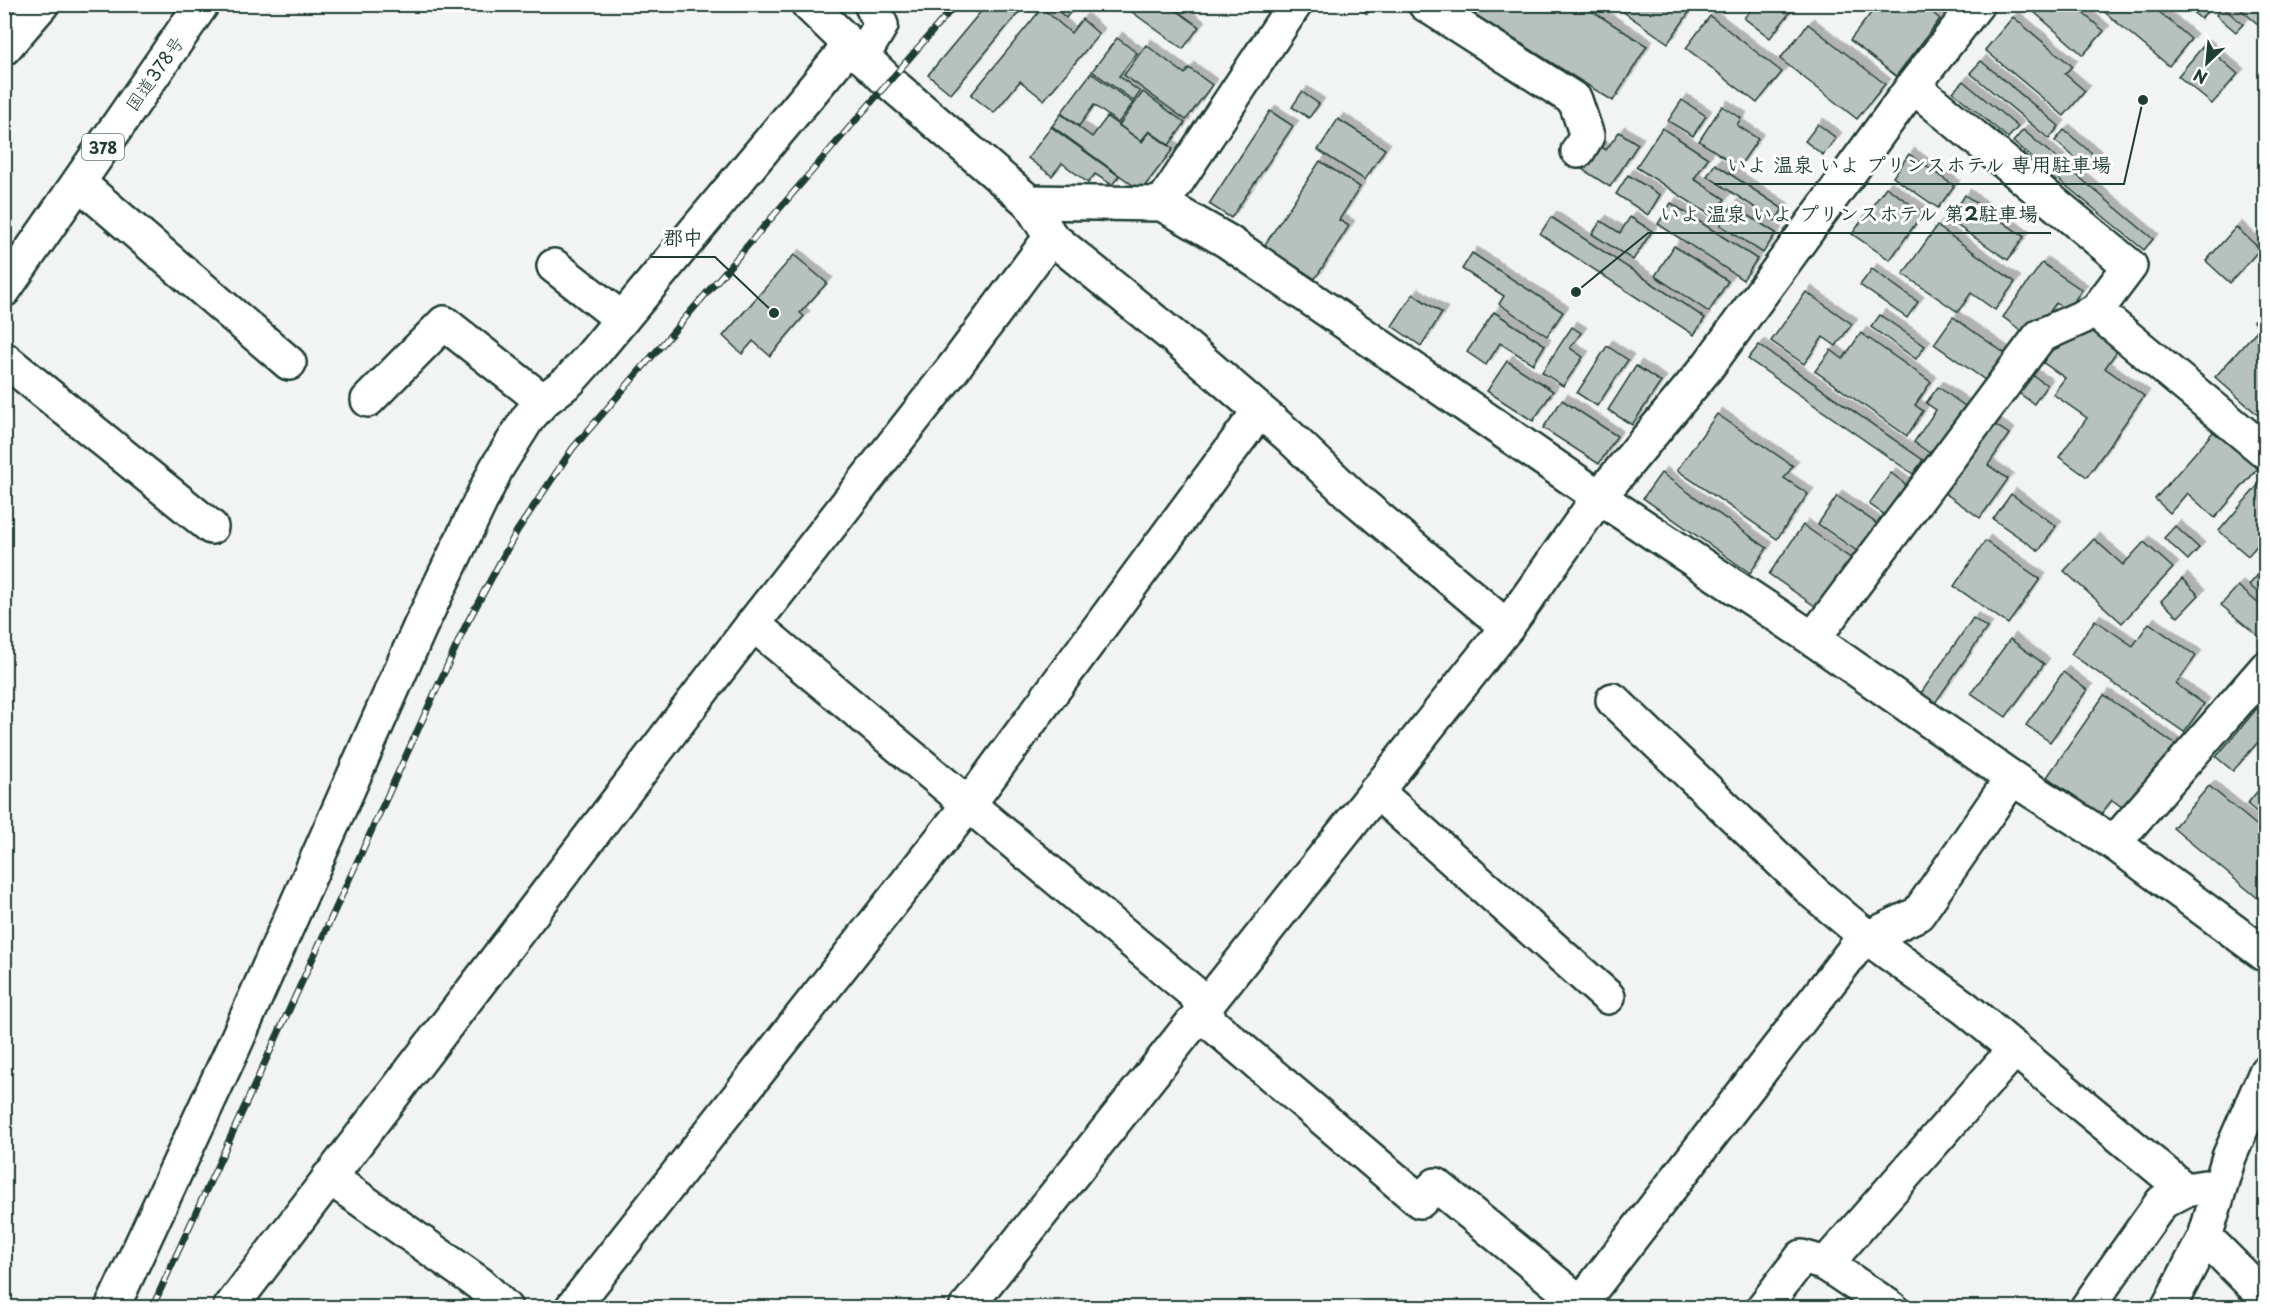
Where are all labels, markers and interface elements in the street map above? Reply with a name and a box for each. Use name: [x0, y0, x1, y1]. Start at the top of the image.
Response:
street label: 国道378号: [118, 30, 190, 116]
north arrow: [2177, 33, 2237, 93]
text: N: [2189, 64, 2211, 91]
road number: 378: [82, 134, 124, 160]
callout: いよ 温泉 いよ プリンスホテル 専用駐車場: [1714, 146, 2124, 184]
text: いよ 温泉 いよ プリンスホテル 専用駐車場: [1727, 149, 2111, 179]
callout: いよ 温泉 いよ プリンスホテル 第2駐車場: [1648, 195, 2051, 233]
text: いよ 温泉 いよ プリンスホテル 第2駐車場: [1660, 198, 2038, 228]
callout: 郡中: [651, 219, 715, 257]
text: 郡中: [663, 222, 703, 252]

